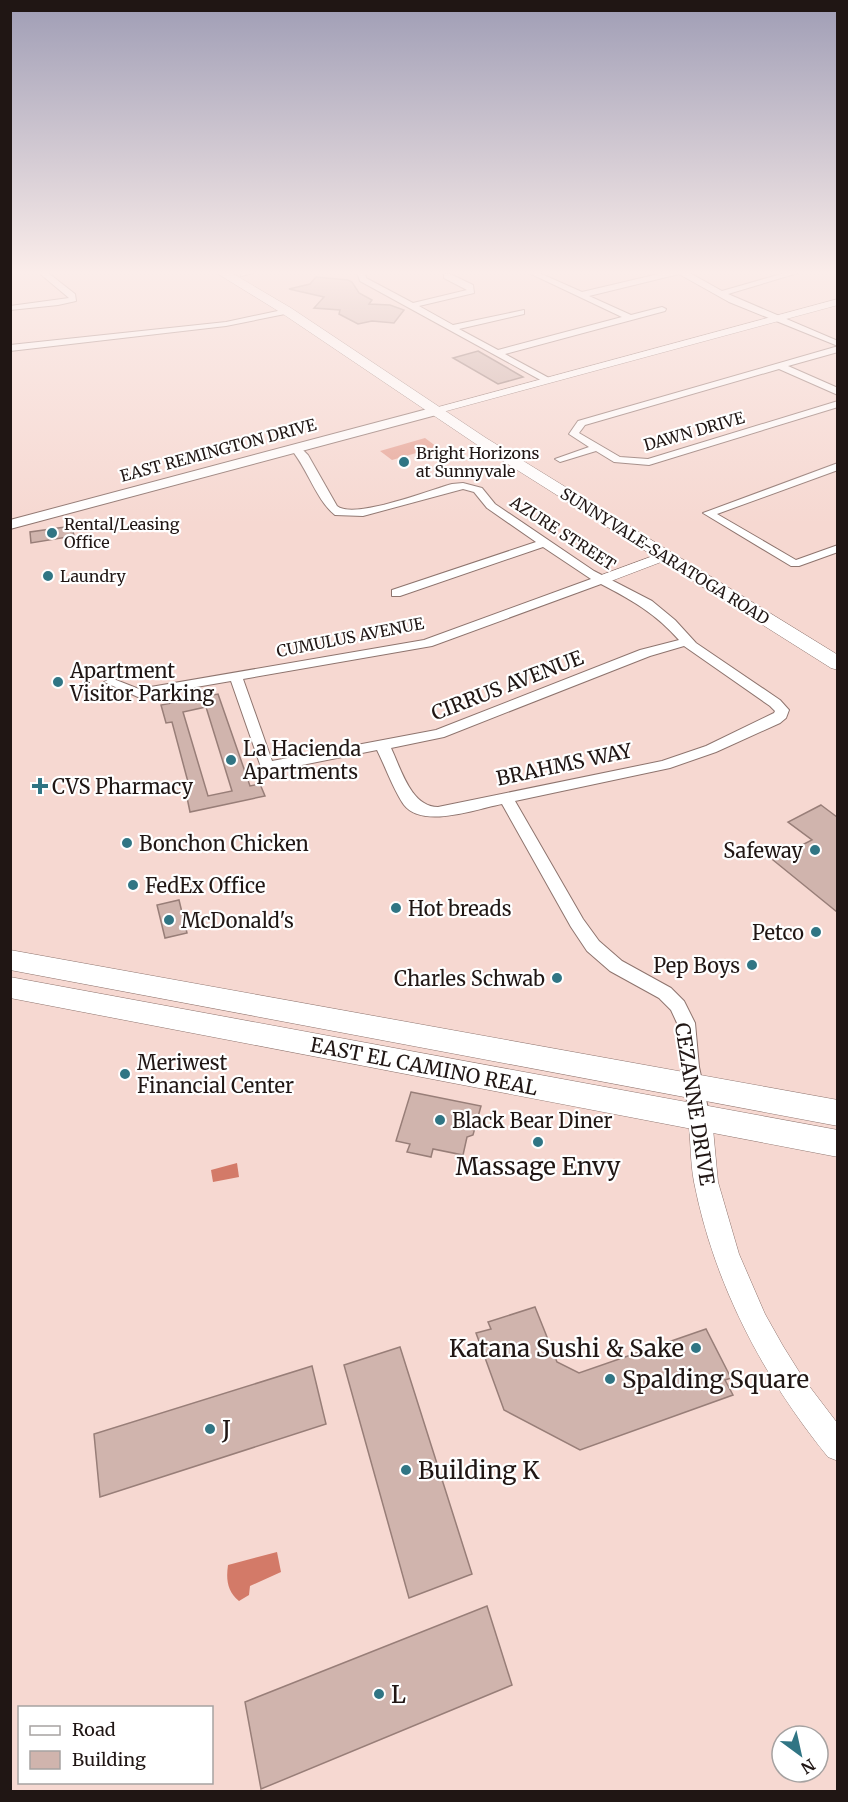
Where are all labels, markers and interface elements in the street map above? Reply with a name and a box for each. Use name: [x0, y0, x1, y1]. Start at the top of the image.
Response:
street label: DAWN DRIVE: [641, 407, 748, 455]
street label: EAST REMINGTON DRIVE: [118, 414, 319, 486]
place label: Bright Horizons at Sunnyvale: [416, 443, 540, 481]
marker: Bright Horizons at Sunnyvale: [397, 455, 411, 469]
street label: SUNNYVALE-SARATOGA ROAD: [557, 483, 773, 629]
street label: AZURE STREET: [506, 491, 619, 575]
place label: Rental/Leasing Office: [64, 514, 180, 552]
marker: Rental/Leasing Office: [45, 526, 59, 540]
place label: Laundry: [60, 566, 126, 586]
marker: Laundry: [41, 569, 55, 583]
street label: CUMULUS AVENUE: [275, 613, 426, 661]
street label: CIRRUS AVENUE: [427, 644, 587, 725]
place label: Apartment Visitor Parking: [69, 658, 214, 706]
marker: Apartment Visitor Parking: [51, 675, 65, 689]
place label: La Hacienda Apartments: [242, 736, 362, 784]
street label: BRAHMS WAY: [494, 737, 635, 791]
marker: La Hacienda Apartments: [224, 753, 238, 767]
place label: CVS Pharmacy: [52, 774, 193, 799]
marker: CVS Pharmacy: [33, 779, 47, 793]
place label: Bonchon Chicken: [139, 831, 309, 856]
marker: Bonchon Chicken: [120, 836, 134, 850]
place label: Safeway: [723, 838, 803, 863]
marker: Safeway: [808, 843, 822, 857]
place label: FedEx Office: [145, 873, 266, 898]
marker: FedEx Office: [126, 878, 140, 892]
place label: Hot breads: [408, 896, 512, 921]
marker: Hot breads: [389, 901, 403, 915]
place label: McDonald's: [181, 908, 294, 933]
marker: McDonald's: [162, 913, 176, 927]
place label: Petco: [752, 920, 804, 945]
marker: Petco: [809, 925, 823, 939]
place label: Pep Boys: [653, 953, 740, 978]
marker: Pep Boys: [745, 958, 759, 972]
place label: Charles Schwab: [394, 966, 545, 991]
marker: Charles Schwab: [550, 971, 564, 985]
street label: CEZANNE DRIVE: [670, 1021, 720, 1187]
street label: EAST EL CAMINO REAL: [308, 1032, 540, 1100]
place label: Meriwest Financial Center: [137, 1050, 294, 1098]
marker: Meriwest Financial Center: [118, 1067, 132, 1081]
place label: Black Bear Diner: [452, 1108, 613, 1133]
marker: Black Bear Diner: [433, 1113, 447, 1127]
marker: Massage Envy: [531, 1135, 545, 1149]
place label: Massage Envy: [455, 1151, 621, 1182]
place label: Katana Sushi & Sake: [449, 1333, 684, 1364]
marker: Katana Sushi & Sake: [689, 1341, 703, 1355]
place label: Spalding Square: [622, 1364, 809, 1395]
marker: Spalding Square: [603, 1372, 617, 1386]
place label: J: [221, 1414, 231, 1445]
marker: J: [203, 1422, 217, 1436]
place label: Building K: [418, 1455, 540, 1486]
marker: Building K: [399, 1463, 413, 1477]
place label: L: [391, 1679, 406, 1710]
marker: L: [372, 1687, 386, 1701]
legend: [18, 1706, 213, 1784]
text: Road: [72, 1718, 116, 1741]
north arrow: [770, 1724, 830, 1784]
text: Building: [72, 1748, 146, 1771]
text: N: [797, 1755, 819, 1779]

